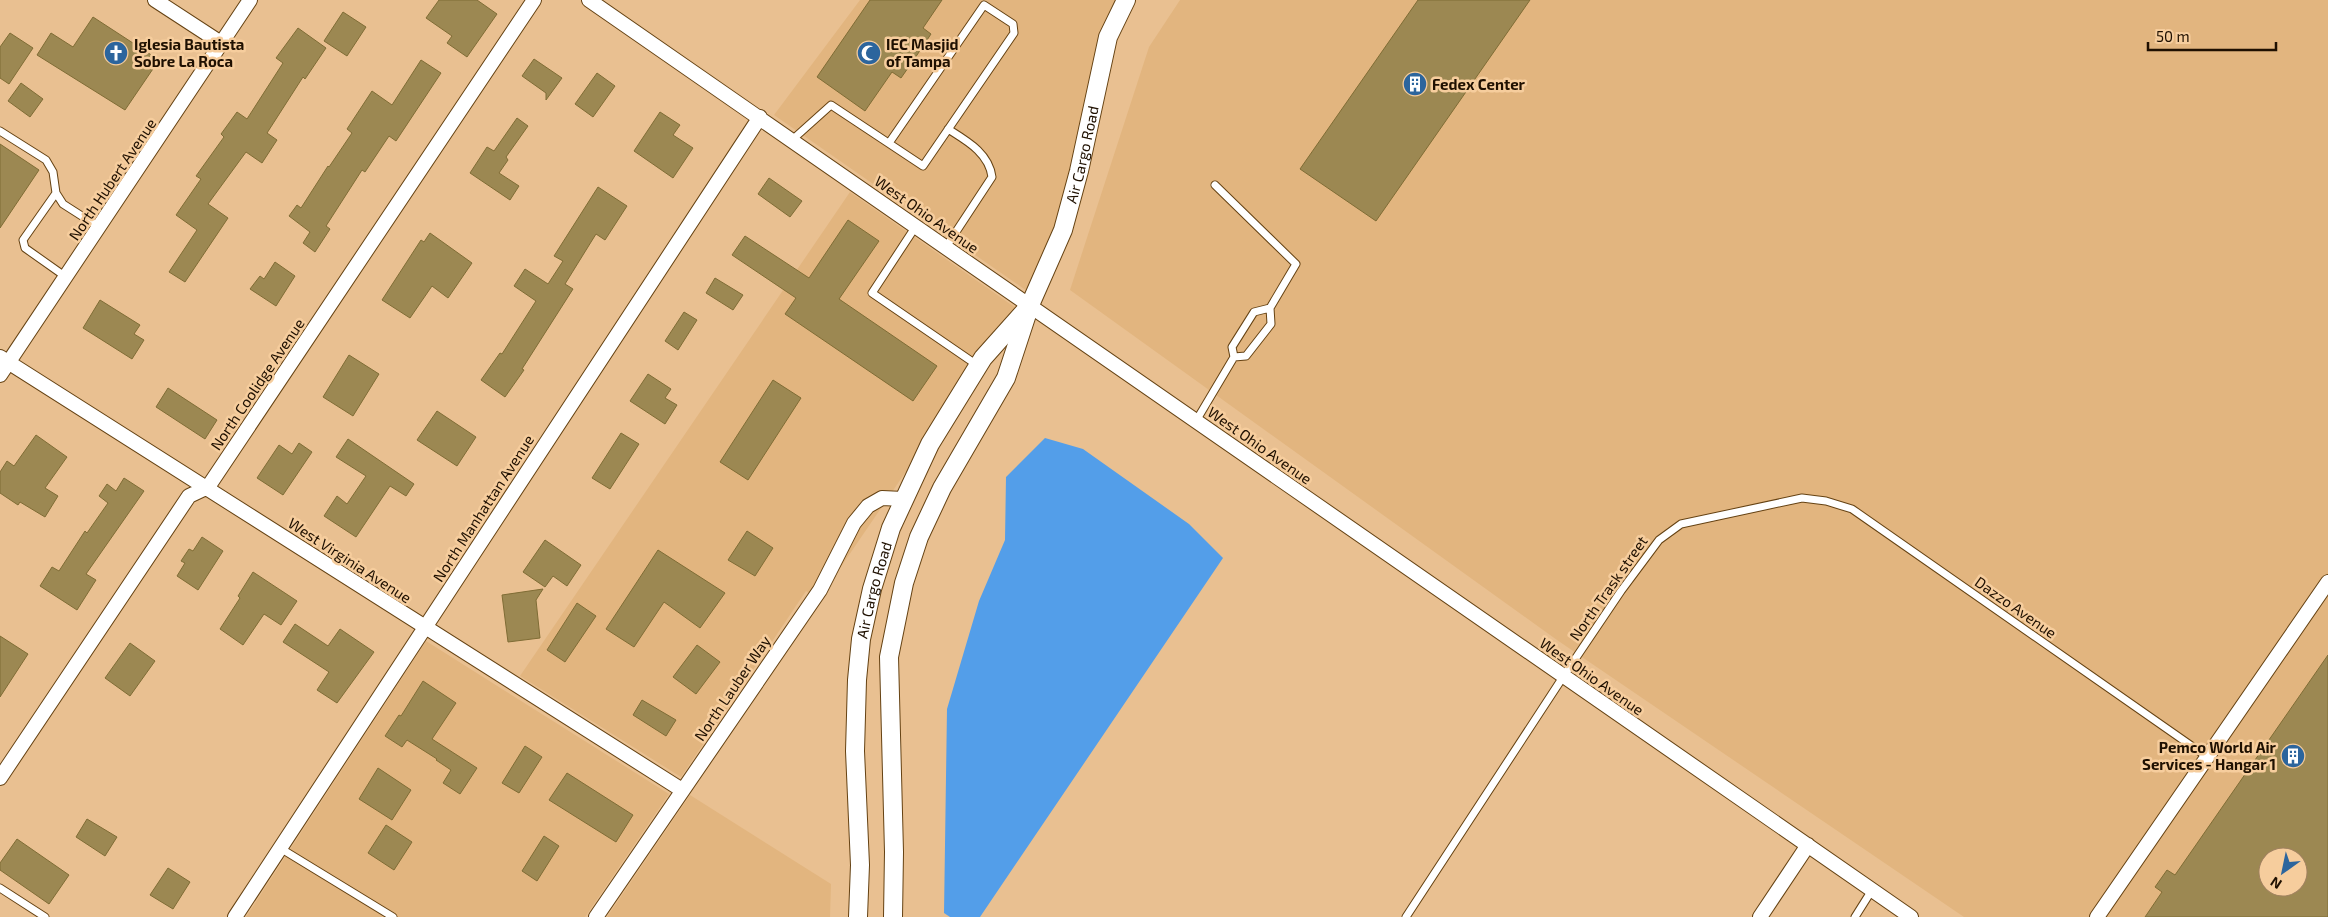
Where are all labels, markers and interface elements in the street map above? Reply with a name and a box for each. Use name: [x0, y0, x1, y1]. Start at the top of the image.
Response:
scale bar: [2148, 20, 2276, 52]
text: 50 m: [2156, 27, 2190, 45]
place label: Iglesia Bautista Sobre La Roca: [134, 35, 244, 70]
place label: IEC Masjid of Tampa: [886, 35, 959, 70]
church icon: Iglesia Bautista Sobre La Roca: [103, 40, 129, 66]
mosque icon: IEC Masjid of Tampa: [856, 40, 882, 66]
building icon: Fedex Center: [1402, 71, 1428, 97]
place label: Fedex Center: [1432, 75, 1526, 93]
street label: Air Cargo Road: [1062, 104, 1102, 205]
street label: North Hubert Avenue: [65, 115, 159, 243]
street label: West Ohio Avenue: [871, 171, 983, 257]
street label: North Coolidge Avenue: [206, 315, 308, 453]
street label: West Ohio Avenue: [1204, 402, 1316, 488]
street label: North Manhattan Avenue: [429, 431, 537, 585]
street label: West Virginia Avenue: [285, 513, 415, 607]
street label: North Trask street: [1565, 532, 1651, 644]
street label: Air Cargo Road: [852, 539, 895, 640]
street label: Dazzo Avenue: [1972, 572, 2060, 642]
street label: North Lauber Way: [690, 632, 774, 744]
street label: West Ohio Avenue: [1536, 633, 1648, 719]
place label: Pemco World Air Services - Hangar 1: [2142, 738, 2277, 773]
building icon: Pemco World Air Services - Hangar 1: [2280, 743, 2306, 769]
north arrow: [2258, 847, 2308, 897]
text: N: [2267, 873, 2285, 893]

